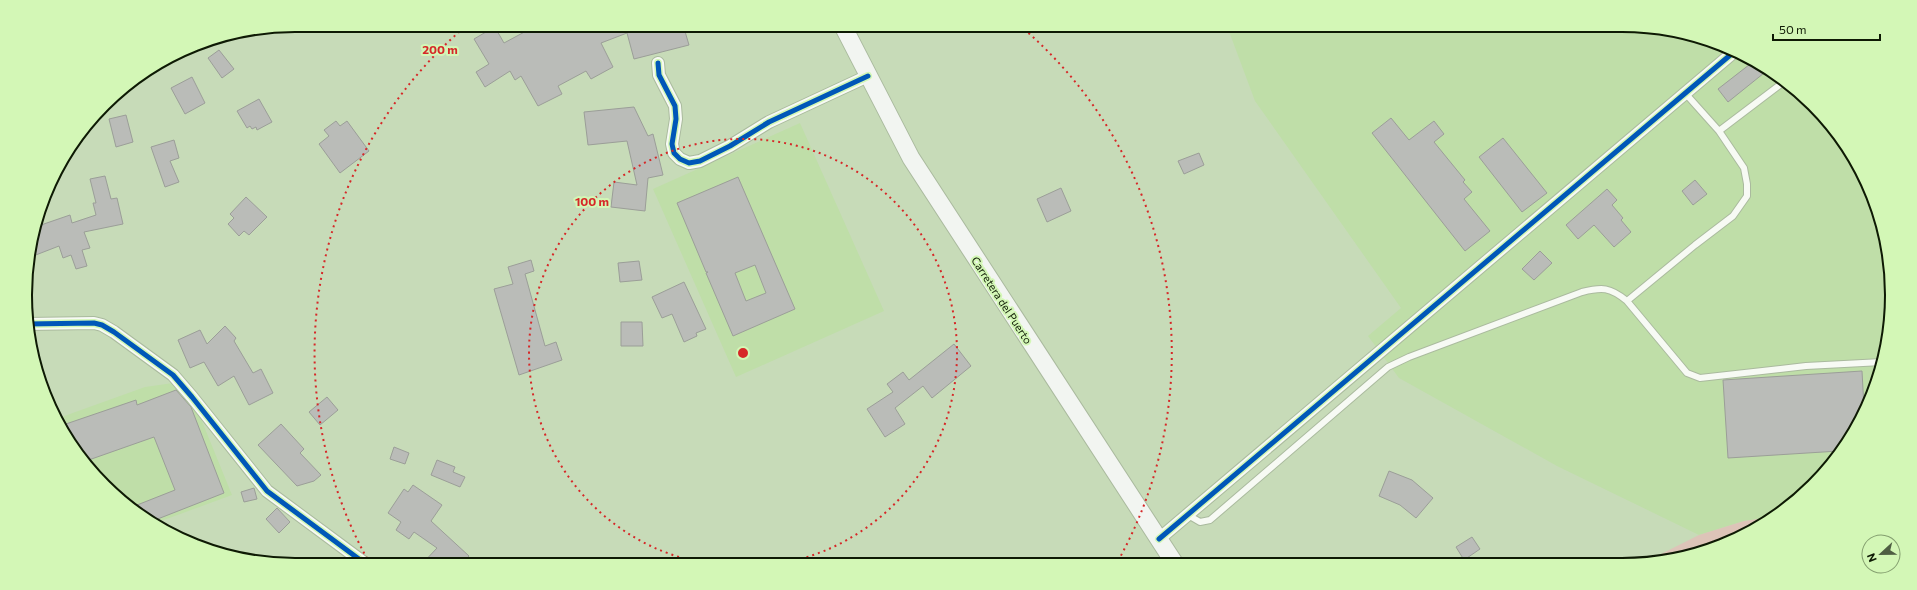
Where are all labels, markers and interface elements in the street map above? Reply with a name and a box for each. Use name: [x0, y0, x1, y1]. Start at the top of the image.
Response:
scale bar: [1773, 16, 1880, 42]
text: 50 m: [1779, 22, 1807, 36]
text: 200 m: [422, 42, 458, 56]
text: 100 m: [575, 194, 609, 208]
street label: Carretera del Puerto: [969, 254, 1035, 346]
centre of rings: [736, 346, 750, 360]
north arrow: [1861, 534, 1901, 574]
text: N: [1864, 552, 1879, 564]

